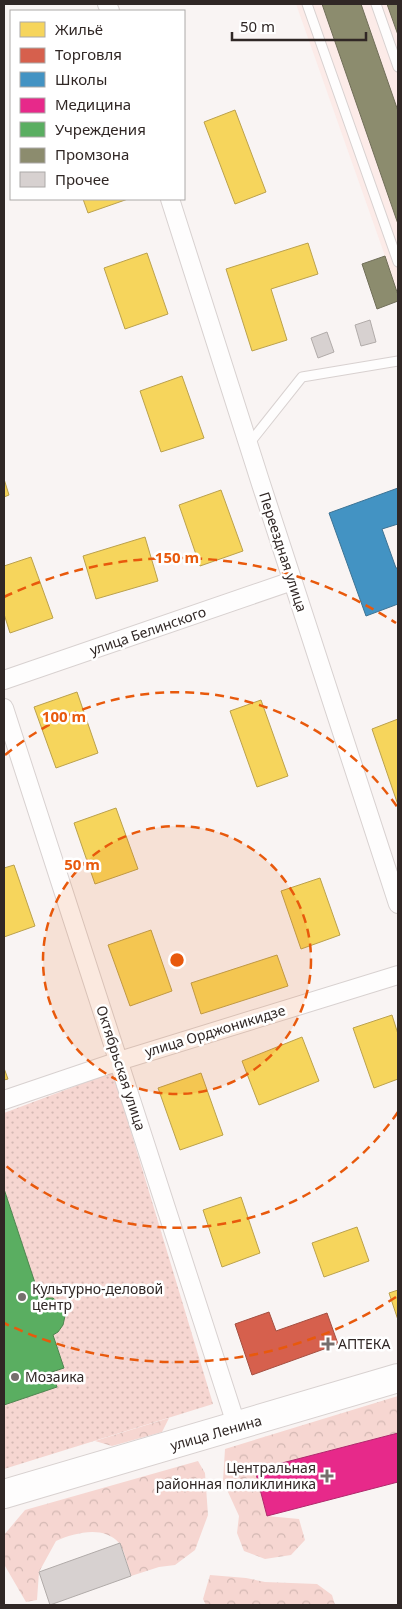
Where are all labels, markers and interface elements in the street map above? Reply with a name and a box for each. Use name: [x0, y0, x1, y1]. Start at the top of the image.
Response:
legend: [10, 10, 185, 200]
scale bar: [232, 10, 366, 42]
text: 50 m: [240, 16, 275, 36]
text: Жильё: [55, 19, 103, 39]
text: Торговля: [55, 44, 122, 64]
text: Школы: [55, 69, 107, 89]
text: Медицина: [55, 94, 131, 114]
text: Учреждения: [55, 119, 146, 139]
text: Промзона: [55, 144, 129, 164]
text: Прочее: [55, 169, 109, 189]
street label: Переездная улица: [255, 489, 312, 614]
text: 150 m: [155, 547, 199, 567]
street label: улица Белинского: [87, 602, 209, 659]
text: 100 m: [42, 706, 86, 726]
text: 50 m: [64, 854, 100, 874]
centre of rings: [168, 951, 186, 969]
street label: улица Орджоникидзе: [142, 1000, 288, 1061]
street label: Октябрьская улица: [92, 1003, 151, 1133]
place label: Культурно-деловой центр: [32, 1279, 163, 1314]
marker: Культурно-деловой центр: [16, 1291, 28, 1303]
place label: АПТЕКА: [338, 1334, 391, 1353]
marker: АПТЕКА: [322, 1338, 334, 1350]
place label: Мозаика: [25, 1367, 84, 1386]
marker: Мозаика: [9, 1371, 21, 1383]
street label: улица Ленина: [168, 1410, 264, 1455]
place label: Центральная районная поликлиника: [156, 1458, 316, 1493]
marker: Центральная районная поликлиника: [320, 1469, 334, 1483]

